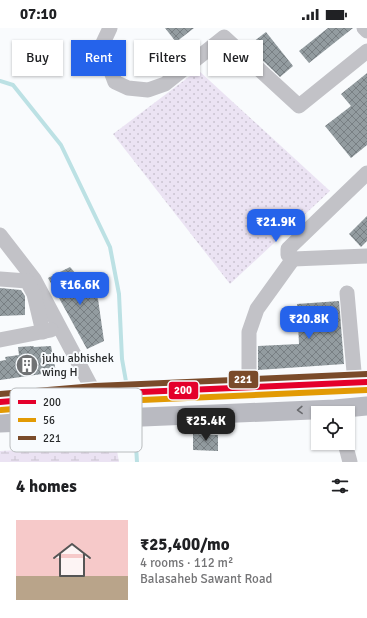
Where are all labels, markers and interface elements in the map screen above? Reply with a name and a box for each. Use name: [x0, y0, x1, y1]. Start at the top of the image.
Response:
text: 07:10: [20, 5, 57, 23]
chip: Buy: [12, 40, 63, 76]
chip: Rent: [71, 40, 126, 76]
chip: Filters: [134, 40, 200, 76]
chip: New: [208, 40, 263, 76]
pin: ₹21.9K: [243, 209, 309, 243]
text: ₹21.9K: [256, 214, 296, 230]
pin: ₹16.6K: [47, 272, 113, 306]
text: ₹16.6K: [60, 277, 100, 293]
pin: ₹20.8K: [276, 306, 342, 340]
text: ₹20.8K: [289, 311, 329, 327]
place label: juhu abhishek wing H: [42, 351, 114, 380]
building icon: juhu abhishek wing H: [14, 352, 40, 378]
line badge: 221: [228, 370, 259, 389]
text: 221: [234, 373, 252, 386]
line badge: 200: [168, 381, 199, 400]
text: 200: [174, 384, 192, 397]
legend: [10, 388, 142, 452]
text: 200: [43, 396, 61, 409]
one-way arrow: [297, 406, 303, 414]
map controls: [311, 406, 355, 450]
button: locate: [311, 406, 355, 450]
pin: ₹25.4K: [173, 408, 239, 442]
text: ₹25.4K: [186, 413, 226, 429]
text: 56: [43, 414, 55, 427]
text: 221: [43, 432, 61, 445]
icon: filters: [329, 475, 351, 497]
text: 4 homes: [16, 476, 77, 497]
text: ₹25,400/mo: [140, 534, 230, 555]
icon: home: [48, 536, 96, 584]
text: 4 rooms · 112 m²: [140, 555, 233, 571]
text: Balasaheb Sawant Road: [140, 571, 272, 587]

